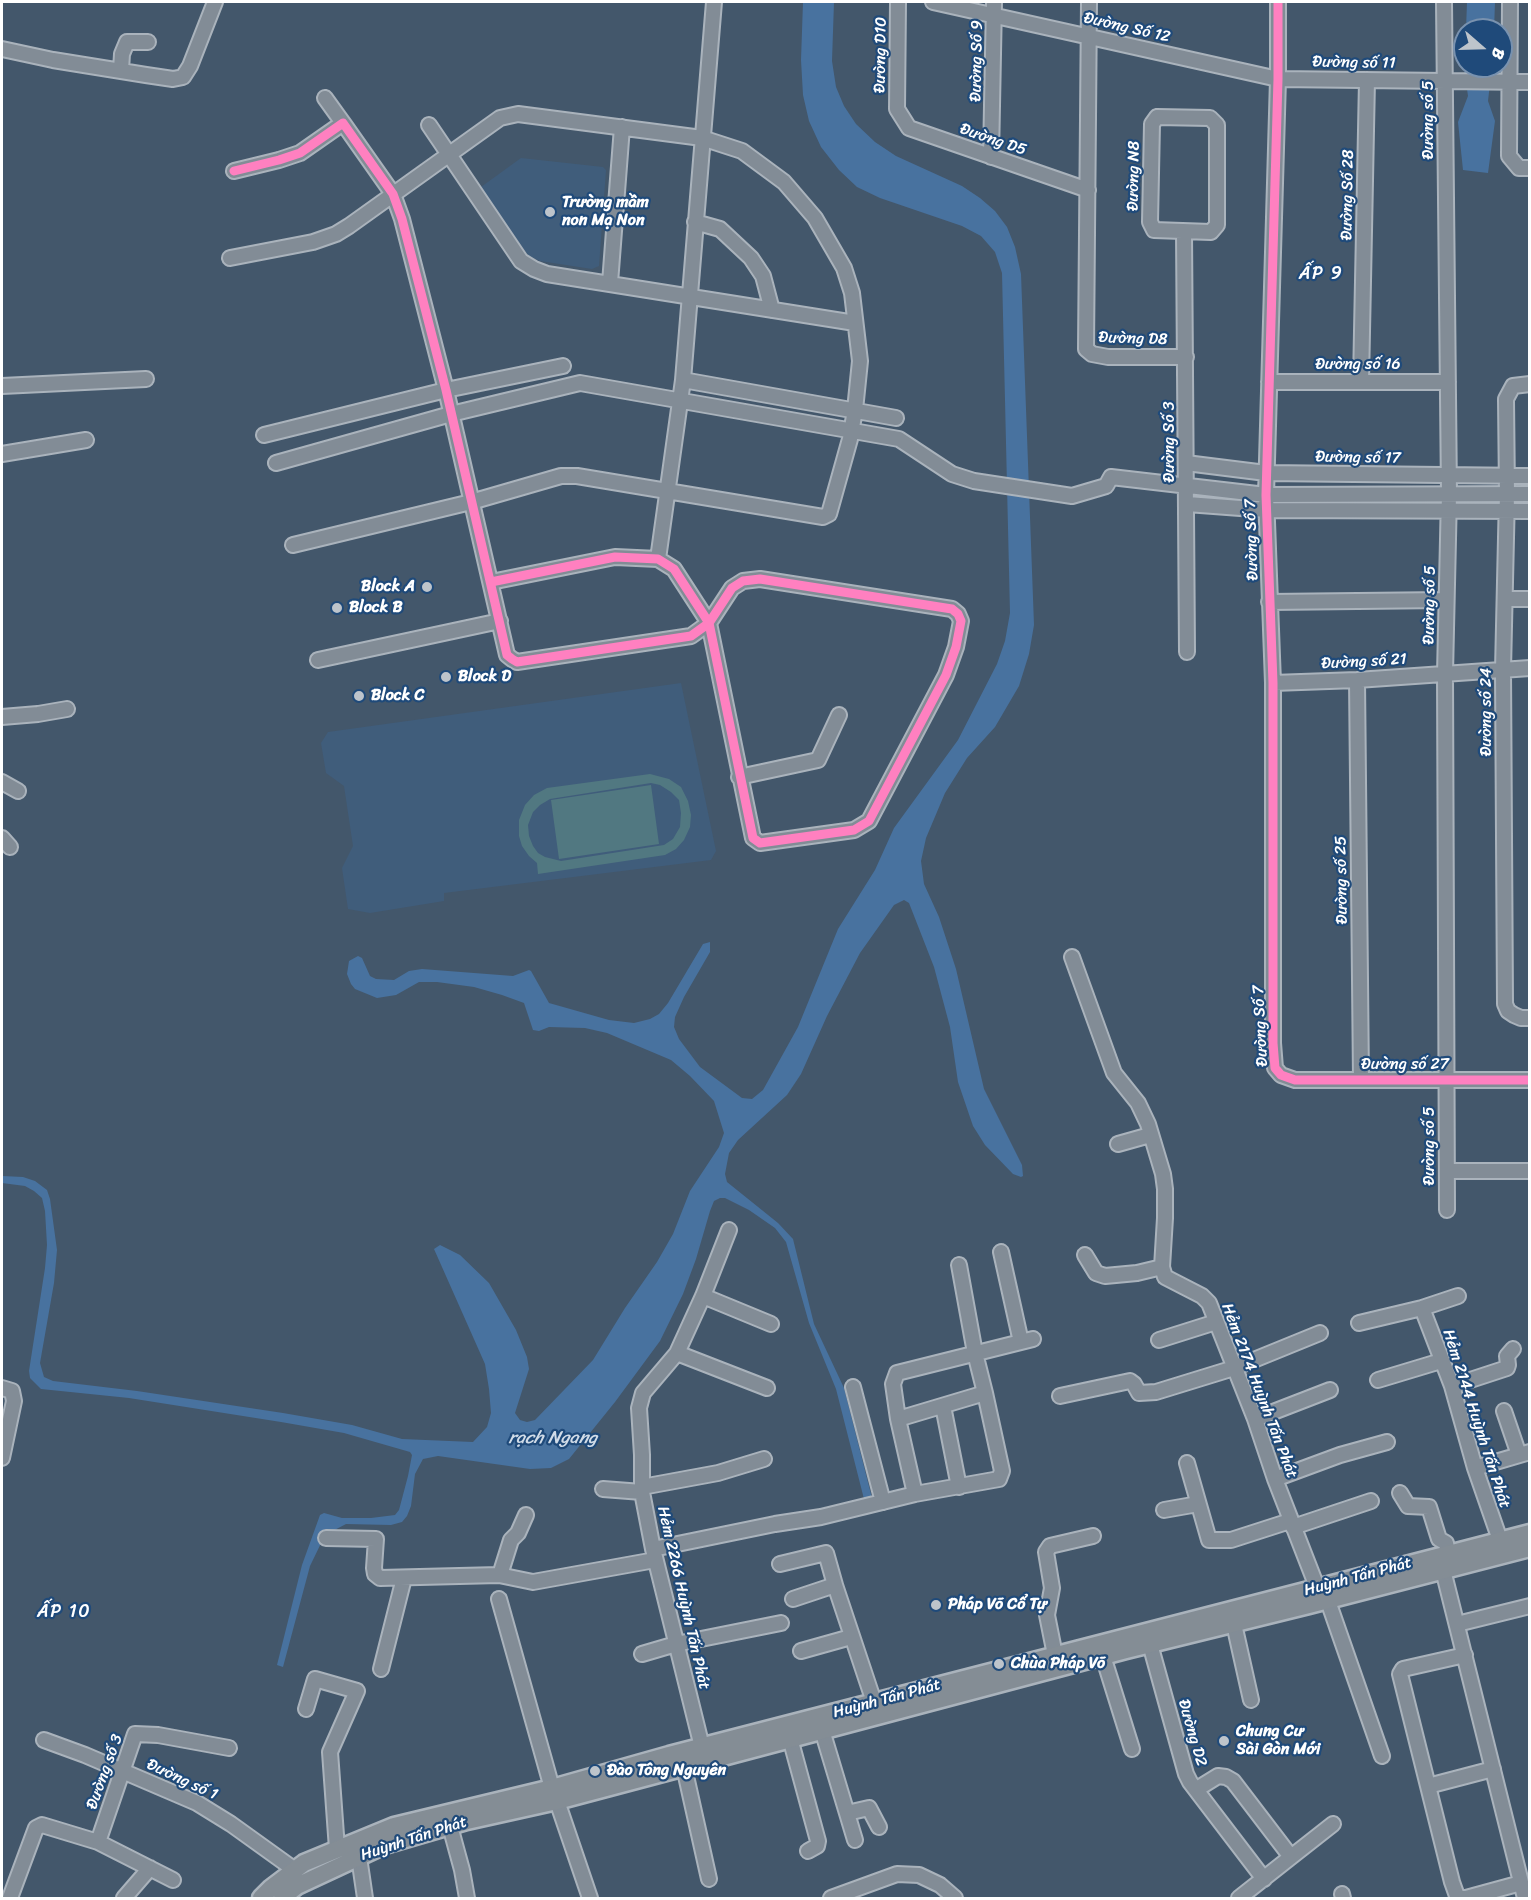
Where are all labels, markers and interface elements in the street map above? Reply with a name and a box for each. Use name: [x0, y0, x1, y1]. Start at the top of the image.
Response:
street label: Đường Số 12: [1082, 9, 1172, 47]
street label: Đường D10: [871, 17, 891, 93]
north arrow: [1453, 18, 1513, 78]
street label: Đường Số 9: [967, 20, 987, 102]
text: B: [1483, 44, 1514, 63]
street label: Đường số 11: [1312, 53, 1396, 73]
street label: Đường số 5: [1419, 80, 1439, 160]
street label: Đường D5: [957, 120, 1029, 160]
street label: Đường N8: [1124, 141, 1144, 211]
street label: Đường Số 28: [1338, 149, 1358, 241]
place label: Trường mầm non Mạ Non: [562, 193, 649, 231]
marker: Trường mầm non Mạ Non: [543, 205, 557, 219]
district label: ẤP 9: [1299, 263, 1343, 285]
street label: Đường D8: [1098, 328, 1168, 350]
street label: Đường số 16: [1315, 355, 1401, 375]
street label: Đường Số 3: [1160, 402, 1180, 482]
street label: Đường số 17: [1315, 448, 1401, 468]
street label: Đường Số 7: [1241, 499, 1263, 581]
street label: Đường số 5: [1420, 565, 1440, 645]
place label: Block A: [361, 577, 415, 597]
marker: Block A: [420, 580, 434, 594]
place label: Block B: [349, 598, 403, 618]
marker: Block B: [330, 601, 344, 615]
street label: Đường số 21: [1321, 650, 1407, 674]
place label: Block D: [458, 667, 511, 687]
street label: Đường số 24: [1477, 668, 1497, 756]
marker: Block D: [439, 670, 453, 684]
place label: Block C: [371, 686, 424, 706]
marker: Block C: [352, 689, 366, 703]
street label: Đường số 25: [1332, 836, 1352, 924]
street label: Đường Số 7: [1249, 985, 1273, 1067]
street label: Đường số 27: [1361, 1055, 1449, 1075]
street label: Đường số 5: [1420, 1106, 1440, 1186]
street label: Hẻm 2174 Huỳnh Tấn Phát: [1217, 1301, 1301, 1481]
street label: Hẻm 2144 Huỳnh Tấn Phát: [1438, 1327, 1514, 1511]
water label: rạch Ngang: [509, 1427, 597, 1449]
street label: Hẻm 2266 Huỳnh Tấn Phát: [653, 1504, 713, 1692]
street label: Huỳnh Tấn Phát: [1302, 1553, 1414, 1601]
place label: Pháp Võ Cổ Tự: [948, 1595, 1047, 1615]
marker: Pháp Võ Cổ Tự: [929, 1598, 943, 1612]
district label: ẤP 10: [37, 1601, 91, 1623]
place label: Chùa Pháp Võ: [1011, 1654, 1105, 1674]
marker: Chùa Pháp Võ: [992, 1657, 1006, 1671]
street label: Huỳnh Tấn Phát: [831, 1675, 943, 1723]
street label: Đường D2: [1173, 1697, 1211, 1769]
place label: Chung Cư Sài Gòn Mới: [1236, 1722, 1320, 1760]
street label: Đường số 3: [83, 1732, 127, 1812]
marker: Chung Cư Sài Gòn Mới: [1217, 1734, 1231, 1748]
street label: Đường số 1: [143, 1755, 221, 1805]
place label: Đào Tông Nguyên: [607, 1761, 726, 1781]
marker: Đào Tông Nguyên: [588, 1764, 602, 1778]
street label: Huỳnh Tấn Phát: [358, 1813, 470, 1865]

